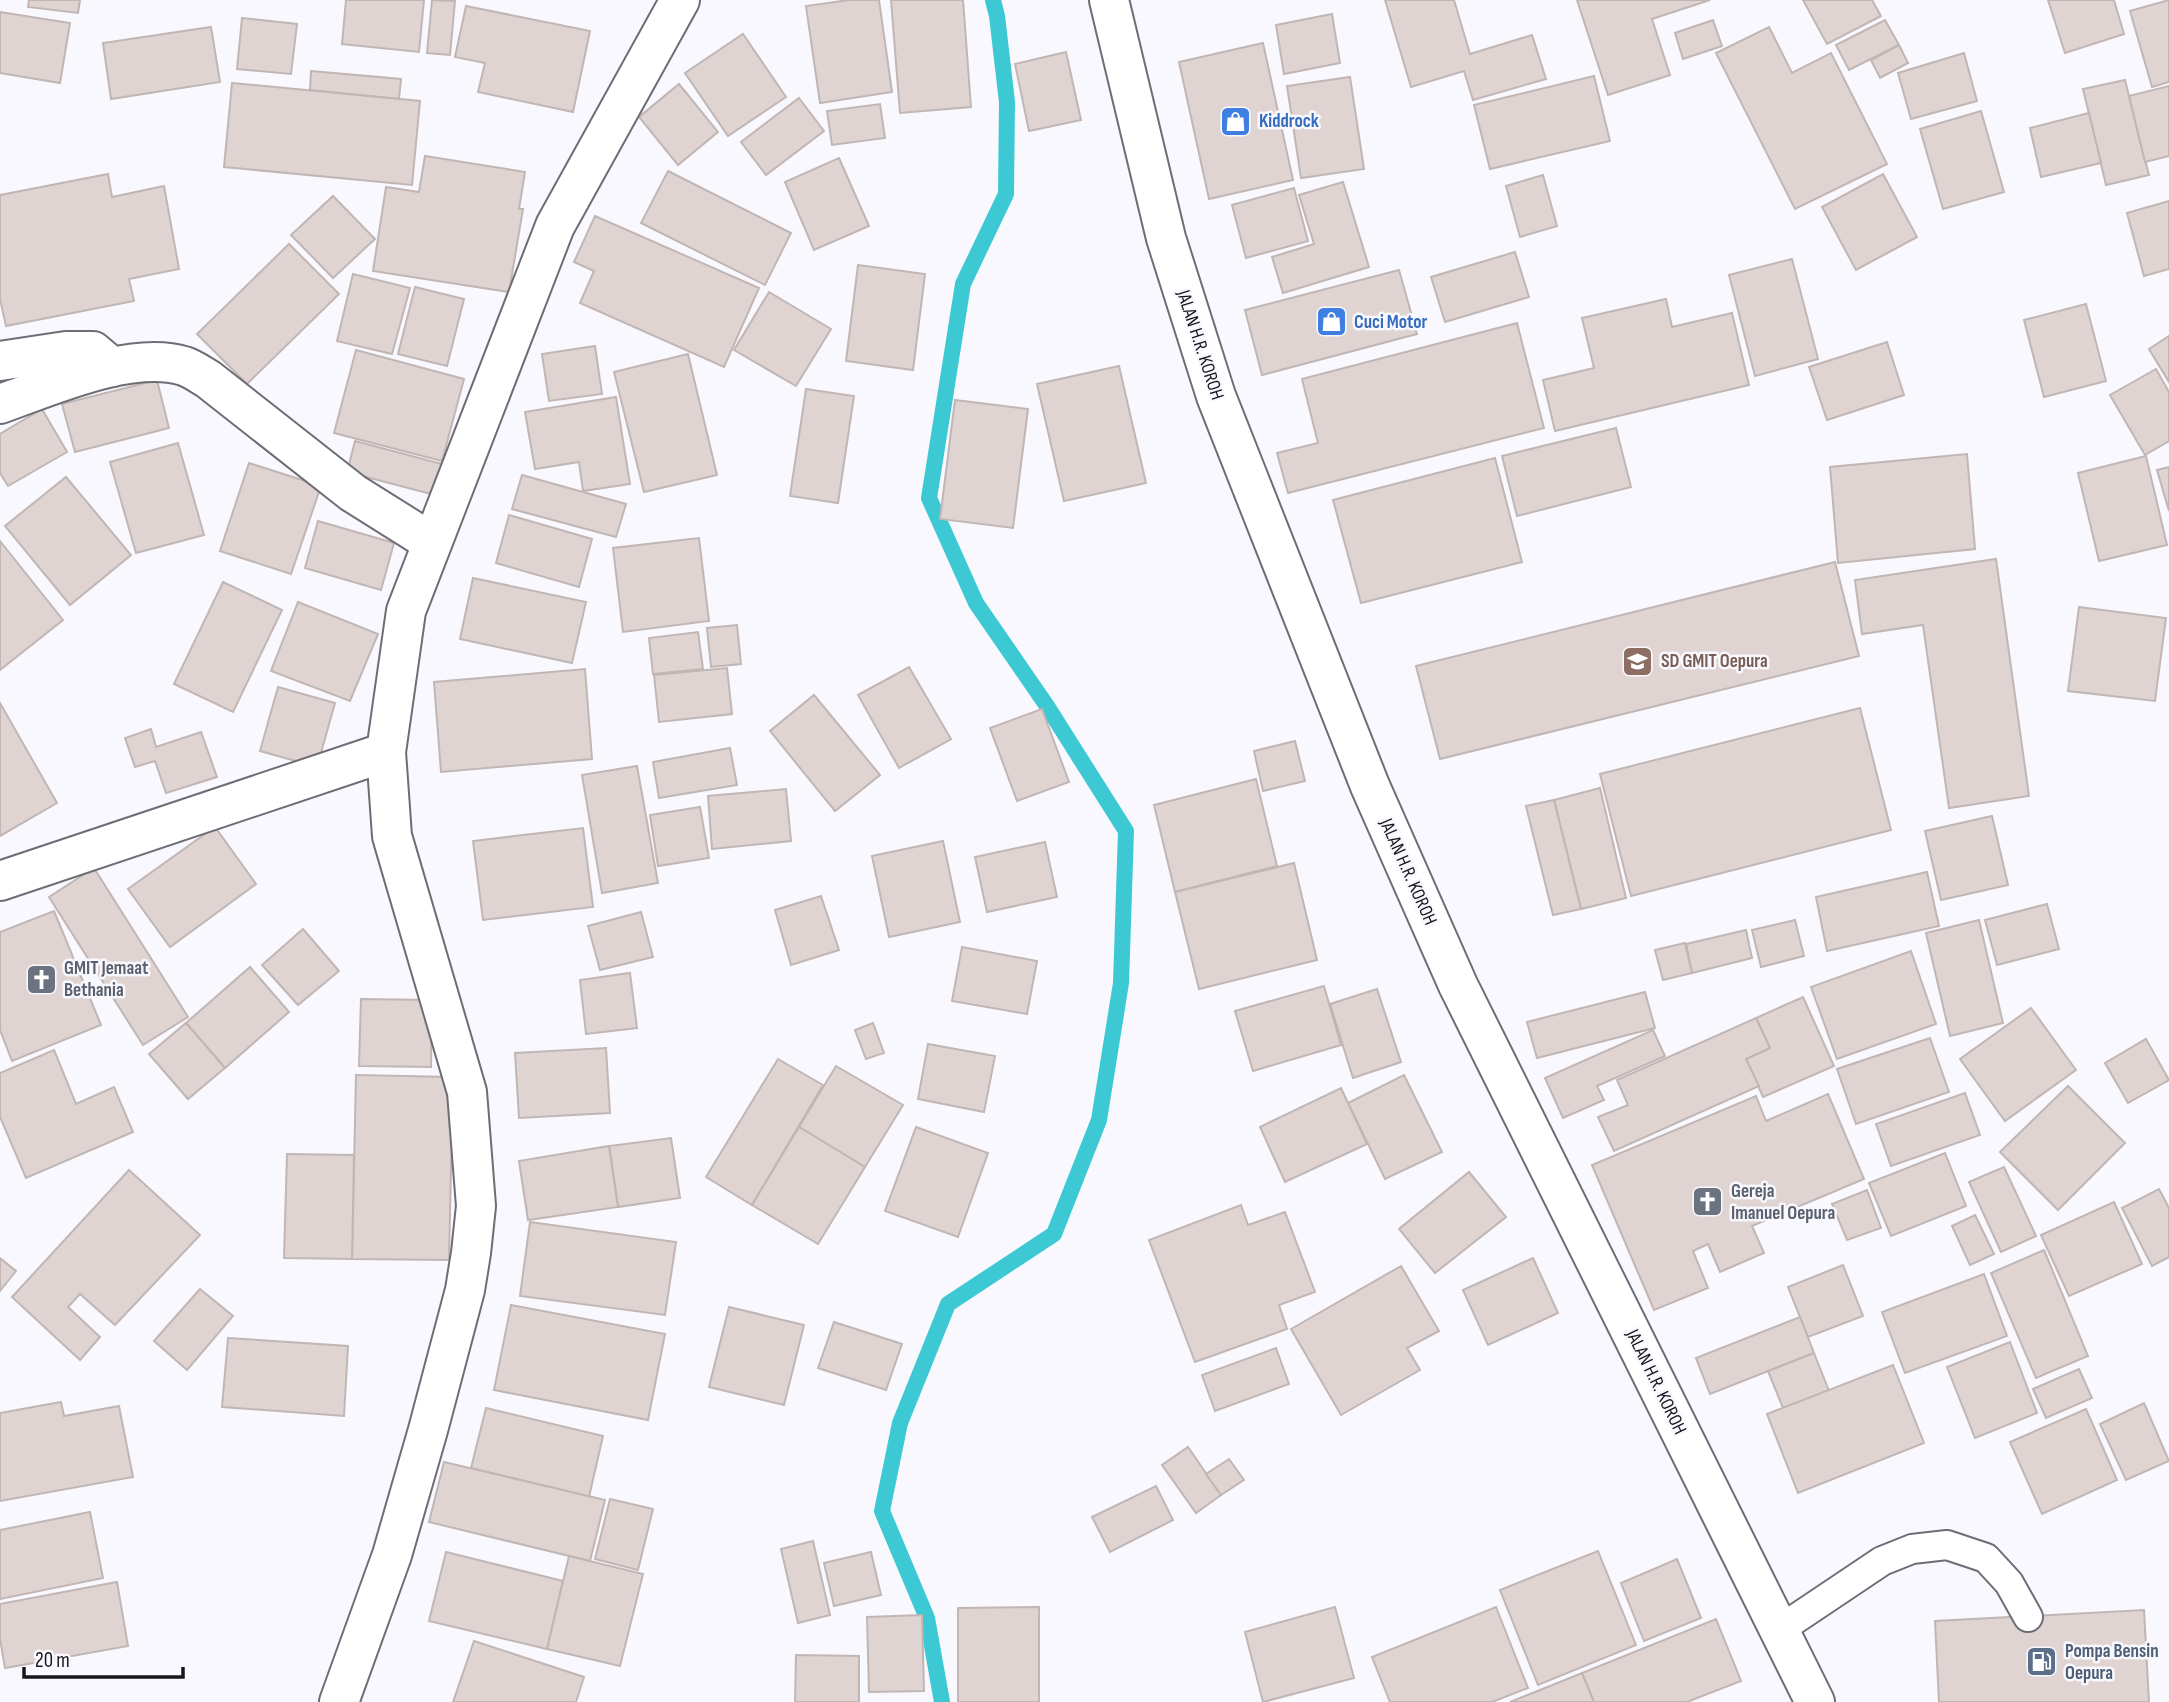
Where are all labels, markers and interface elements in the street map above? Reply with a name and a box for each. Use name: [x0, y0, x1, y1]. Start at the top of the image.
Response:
shop icon: Kiddrock: [1219, 104, 1253, 138]
place label: Kiddrock: [1259, 110, 1319, 133]
street label: JALAN H.R. KOROH: [1171, 286, 1229, 403]
shop icon: Cuci Motor: [1314, 305, 1348, 339]
place label: Cuci Motor: [1354, 311, 1428, 334]
school or university icon: SD GMIT Oepura: [1621, 644, 1655, 678]
place label: SD GMIT Oepura: [1661, 650, 1768, 673]
street label: JALAN H.R. KOROH: [1374, 814, 1442, 929]
place label: GMIT Jemaat Bethania: [64, 957, 148, 1002]
church icon: GMIT Jemaat Bethania: [24, 962, 58, 996]
place label: Gereja Imanuel Oepura: [1731, 1180, 1835, 1225]
church icon: Gereja Imanuel Oepura: [1691, 1185, 1725, 1219]
street label: JALAN H.R. KOROH: [1620, 1325, 1691, 1438]
scale bar: [24, 1636, 184, 1680]
place label: Pompa Bensin Oepura: [2065, 1640, 2159, 1685]
fuel station icon: Pompa Bensin Oepura: [2025, 1645, 2059, 1679]
text: 20 m: [35, 1648, 70, 1673]

